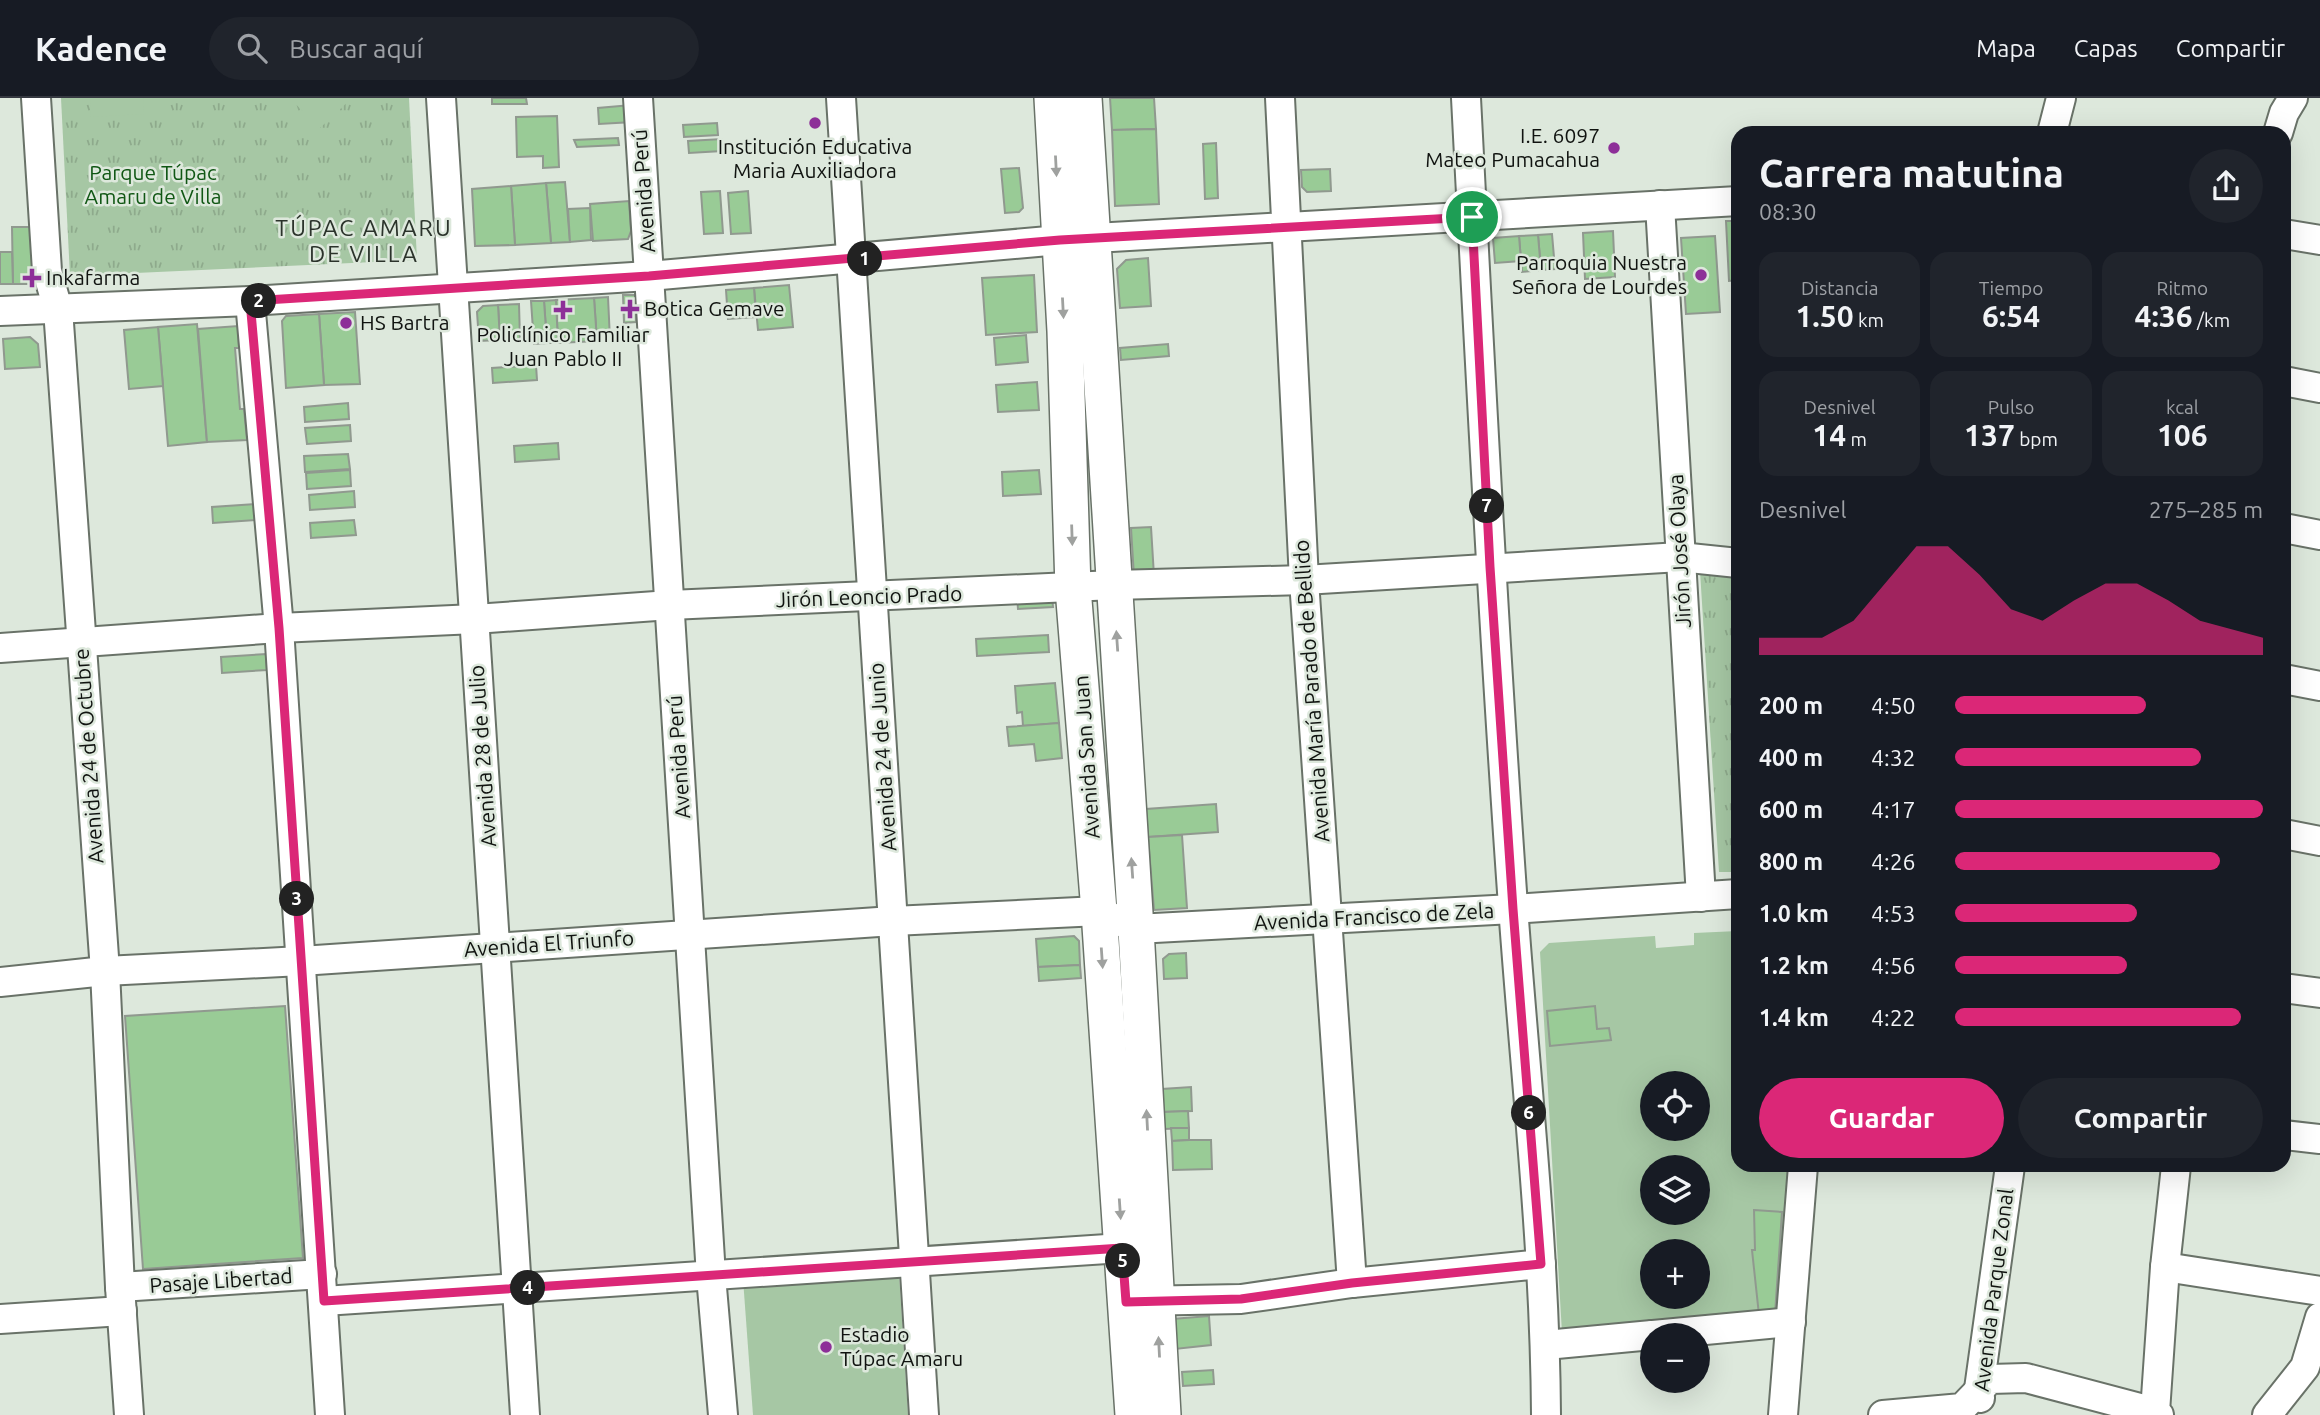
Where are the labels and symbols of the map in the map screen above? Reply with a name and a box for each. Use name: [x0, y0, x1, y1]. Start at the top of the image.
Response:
marker: Institución Educativa Maria Auxiliadora: [807, 115, 823, 131]
place label: I.E. 6097 Mateo Pumacahua: [1425, 123, 1600, 171]
street label: Avenida Perú: [627, 128, 659, 254]
place label: Institución Educativa Maria Auxiliadora: [718, 134, 912, 182]
marker: I.E. 6097 Mateo Pumacahua: [1606, 140, 1622, 156]
one-way arrow: [1050, 155, 1061, 177]
park label: Parque Túpac Amaru de Villa: [85, 160, 221, 208]
pin: [1442, 187, 1502, 247]
district label: TÚPAC AMARU DE VILLA: [275, 214, 453, 266]
pin: 1: [848, 242, 882, 276]
place label: Parroquia Nuestra Señora de Lourdes: [1512, 250, 1687, 298]
place label: Inkafarma: [46, 265, 140, 289]
marker: Parroquia Nuestra Señora de Lourdes: [1693, 267, 1709, 283]
marker: Inkafarma: [24, 270, 40, 286]
pin: 2: [242, 284, 276, 318]
place label: Botica Gemave: [644, 296, 785, 320]
one-way arrow: [1058, 297, 1069, 319]
marker: Policlínico Familiar Juan Pablo II: [553, 300, 573, 320]
marker: Botica Gemave: [622, 301, 638, 317]
place label: HS Bartra: [360, 310, 450, 334]
marker: HS Bartra: [338, 315, 354, 331]
place label: Policlínico Familiar Juan Pablo II: [476, 322, 650, 370]
street label: Jirón José Olaya: [1663, 473, 1695, 629]
pin: 7: [1470, 488, 1504, 524]
one-way arrow: [1066, 525, 1077, 547]
street label: Avenida María Parado de Bellido: [1288, 539, 1334, 843]
street label: Jirón Leoncio Prado: [775, 581, 963, 611]
one-way arrow: [1112, 630, 1123, 652]
street label: Avenida 24 de Octubre: [69, 648, 107, 864]
street label: Avenida 24 de Junio: [863, 662, 901, 852]
street label: Avenida 28 de Julio: [464, 664, 500, 848]
street label: Avenida San Juan: [1068, 674, 1104, 840]
street label: Avenida Perú: [662, 694, 694, 820]
one-way arrow: [1126, 857, 1137, 879]
pin: 3: [280, 882, 314, 916]
street label: Avenida Francisco de Zela: [1253, 898, 1495, 934]
street label: Avenida El Triunfo: [463, 925, 635, 961]
one-way arrow: [1097, 947, 1108, 969]
pin: 6: [1512, 1096, 1546, 1130]
one-way arrow: [1141, 1108, 1152, 1130]
street label: Avenida Parque Zonal: [1969, 1187, 2017, 1393]
one-way arrow: [1115, 1198, 1126, 1220]
pin: 5: [1106, 1244, 1140, 1278]
street label: Pasaje Libertad: [149, 1263, 293, 1297]
pin: 4: [510, 1270, 546, 1306]
place label: Estadio Túpac Amaru: [840, 1322, 963, 1370]
one-way arrow: [1154, 1336, 1165, 1358]
marker: Estadio Túpac Amaru: [818, 1339, 834, 1355]

